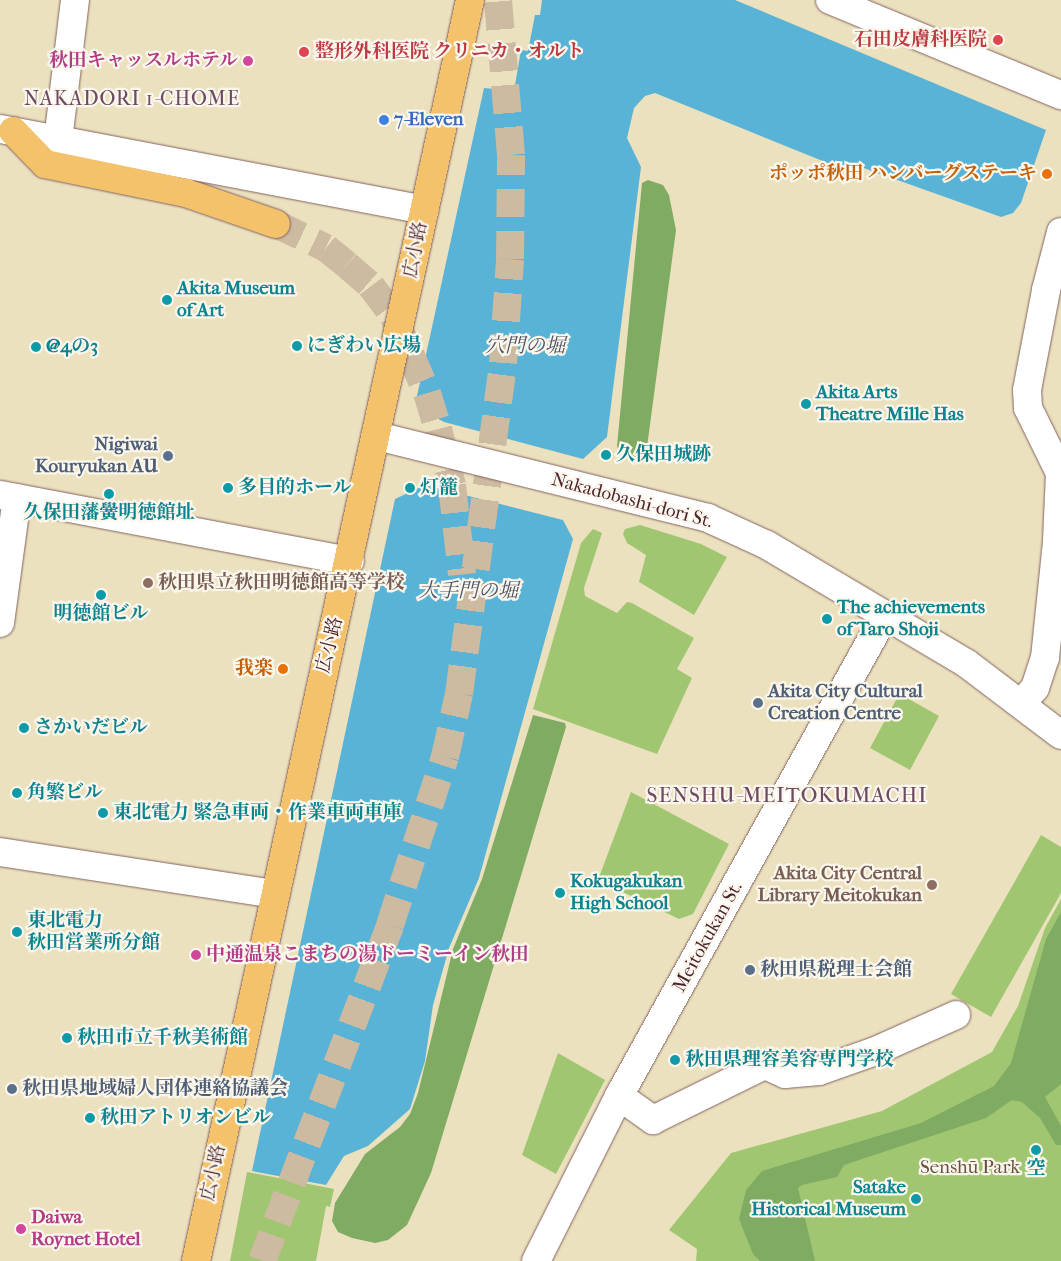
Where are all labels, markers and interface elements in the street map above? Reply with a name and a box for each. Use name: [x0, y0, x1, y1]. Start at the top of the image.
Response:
place label: 石田皮膚科医院: [854, 29, 987, 51]
marker: 石田皮膚科医院: [991, 33, 1005, 47]
place label: 整形外科医院 クリニカ・オルト: [315, 41, 585, 63]
marker: 整形外科医院 クリニカ・オルト: [297, 45, 311, 59]
place label: 秋田キャッスルホテル: [48, 50, 238, 72]
marker: 秋田キャッスルホテル: [242, 55, 254, 67]
district label: NAKADORI 1-CHOME: [22, 86, 242, 110]
place label: 7-Eleven: [394, 109, 464, 131]
marker: 7-Eleven: [378, 114, 390, 126]
place label: ポッポ秋田 ハンバーグステーキ: [767, 163, 1037, 185]
marker: ポッポ秋田 ハンバーグステーキ: [1041, 168, 1053, 180]
street label: 広小路: [399, 220, 433, 280]
place label: Akita Museum of Art: [177, 278, 295, 322]
marker: Akita Museum of Art: [161, 294, 173, 306]
water label: 穴門の堀: [485, 333, 565, 357]
place label: にぎわい広場: [307, 335, 421, 357]
place label: @4の3: [46, 336, 98, 358]
marker: にぎわい広場: [291, 340, 303, 352]
marker: @4の3: [30, 341, 42, 353]
place label: Akita Arts Theatre Mille Has: [816, 382, 964, 426]
marker: Akita Arts Theatre Mille Has: [800, 398, 812, 410]
place label: Nigiwai Kouryukan AU: [35, 434, 158, 478]
place label: 久保田城跡: [616, 444, 711, 466]
marker: 久保田城跡: [600, 449, 612, 461]
marker: Nigiwai Kouryukan AU: [162, 450, 174, 462]
street label: Nakadobashi-dori St.: [549, 469, 715, 533]
place label: 多目的ホール: [238, 477, 352, 499]
place label: 灯籠: [420, 477, 458, 499]
marker: 多目的ホール: [222, 482, 234, 494]
marker: 灯籠: [404, 482, 416, 494]
marker: 久保田藩黌明徳館址: [103, 488, 115, 500]
place label: 久保田藩黌明徳館址: [24, 502, 194, 524]
place label: 秋田県立秋田明徳館高等学校: [158, 572, 405, 594]
marker: 秋田県立秋田明徳館高等学校: [142, 577, 154, 589]
water label: 大手門の堀: [418, 578, 518, 602]
marker: 明徳館ビル: [95, 589, 107, 601]
place label: The achievements of Taro Shoji: [837, 597, 985, 641]
place label: 明徳館ビル: [54, 603, 148, 625]
marker: The achievements of Taro Shoji: [821, 613, 833, 625]
street label: 広小路: [312, 615, 348, 675]
place label: 我楽: [235, 658, 273, 680]
marker: 我楽: [277, 663, 289, 675]
place label: Akita City Cultural Creation Centre: [768, 681, 923, 725]
marker: Akita City Cultural Creation Centre: [752, 697, 764, 709]
place label: さかいだビル: [34, 717, 148, 739]
marker: さかいだビル: [18, 722, 30, 734]
place label: 角繁ビル: [27, 782, 103, 804]
district label: SENSHU-MEITOKUMACHI: [644, 782, 930, 808]
marker: 角繁ビル: [11, 787, 23, 799]
place label: 東北電力 緊急車両・作業車両車庫: [113, 802, 402, 824]
marker: 東北電力 緊急車両・作業車両車庫: [97, 807, 109, 819]
place label: Akita City Central Library Meitokukan: [758, 863, 922, 907]
place label: Kokugakukan High School: [570, 871, 683, 915]
street label: Meitokukan St.: [668, 878, 748, 996]
marker: Akita City Central Library Meitokukan: [926, 879, 938, 891]
marker: Kokugakukan High School: [554, 887, 566, 899]
place label: 東北電力 秋田営業所分館: [27, 910, 160, 954]
marker: 東北電力 秋田営業所分館: [11, 926, 23, 938]
place label: 中通温泉こまちの湯ドーミーイン秋田: [206, 944, 529, 966]
marker: 中通温泉こまちの湯ドーミーイン秋田: [190, 949, 202, 961]
place label: 秋田県税理士会館: [760, 959, 912, 981]
marker: 秋田県税理士会館: [744, 964, 756, 976]
place label: 秋田市立千秋美術館: [77, 1027, 248, 1049]
marker: 秋田市立千秋美術館: [61, 1032, 73, 1044]
place label: 秋田県理容美容専門学校: [685, 1049, 894, 1071]
marker: 秋田県理容美容専門学校: [669, 1054, 681, 1066]
place label: 秋田県地域婦人団体連絡協議会: [22, 1078, 288, 1100]
marker: 秋田県地域婦人団体連絡協議会: [6, 1083, 18, 1095]
place label: 秋田アトリオンビル: [100, 1107, 271, 1129]
marker: 秋田アトリオンビル: [84, 1112, 96, 1124]
street label: 広小路: [197, 1143, 231, 1203]
marker: 空: [1030, 1144, 1042, 1156]
park label: Senshū Park: [920, 1157, 1020, 1179]
place label: 空: [1027, 1158, 1045, 1180]
place label: Satake Historical Museum: [751, 1177, 906, 1221]
marker: Satake Historical Museum: [910, 1193, 922, 1205]
place label: Daiwa Roynet Hotel: [31, 1207, 141, 1251]
marker: Daiwa Roynet Hotel: [15, 1223, 27, 1235]

